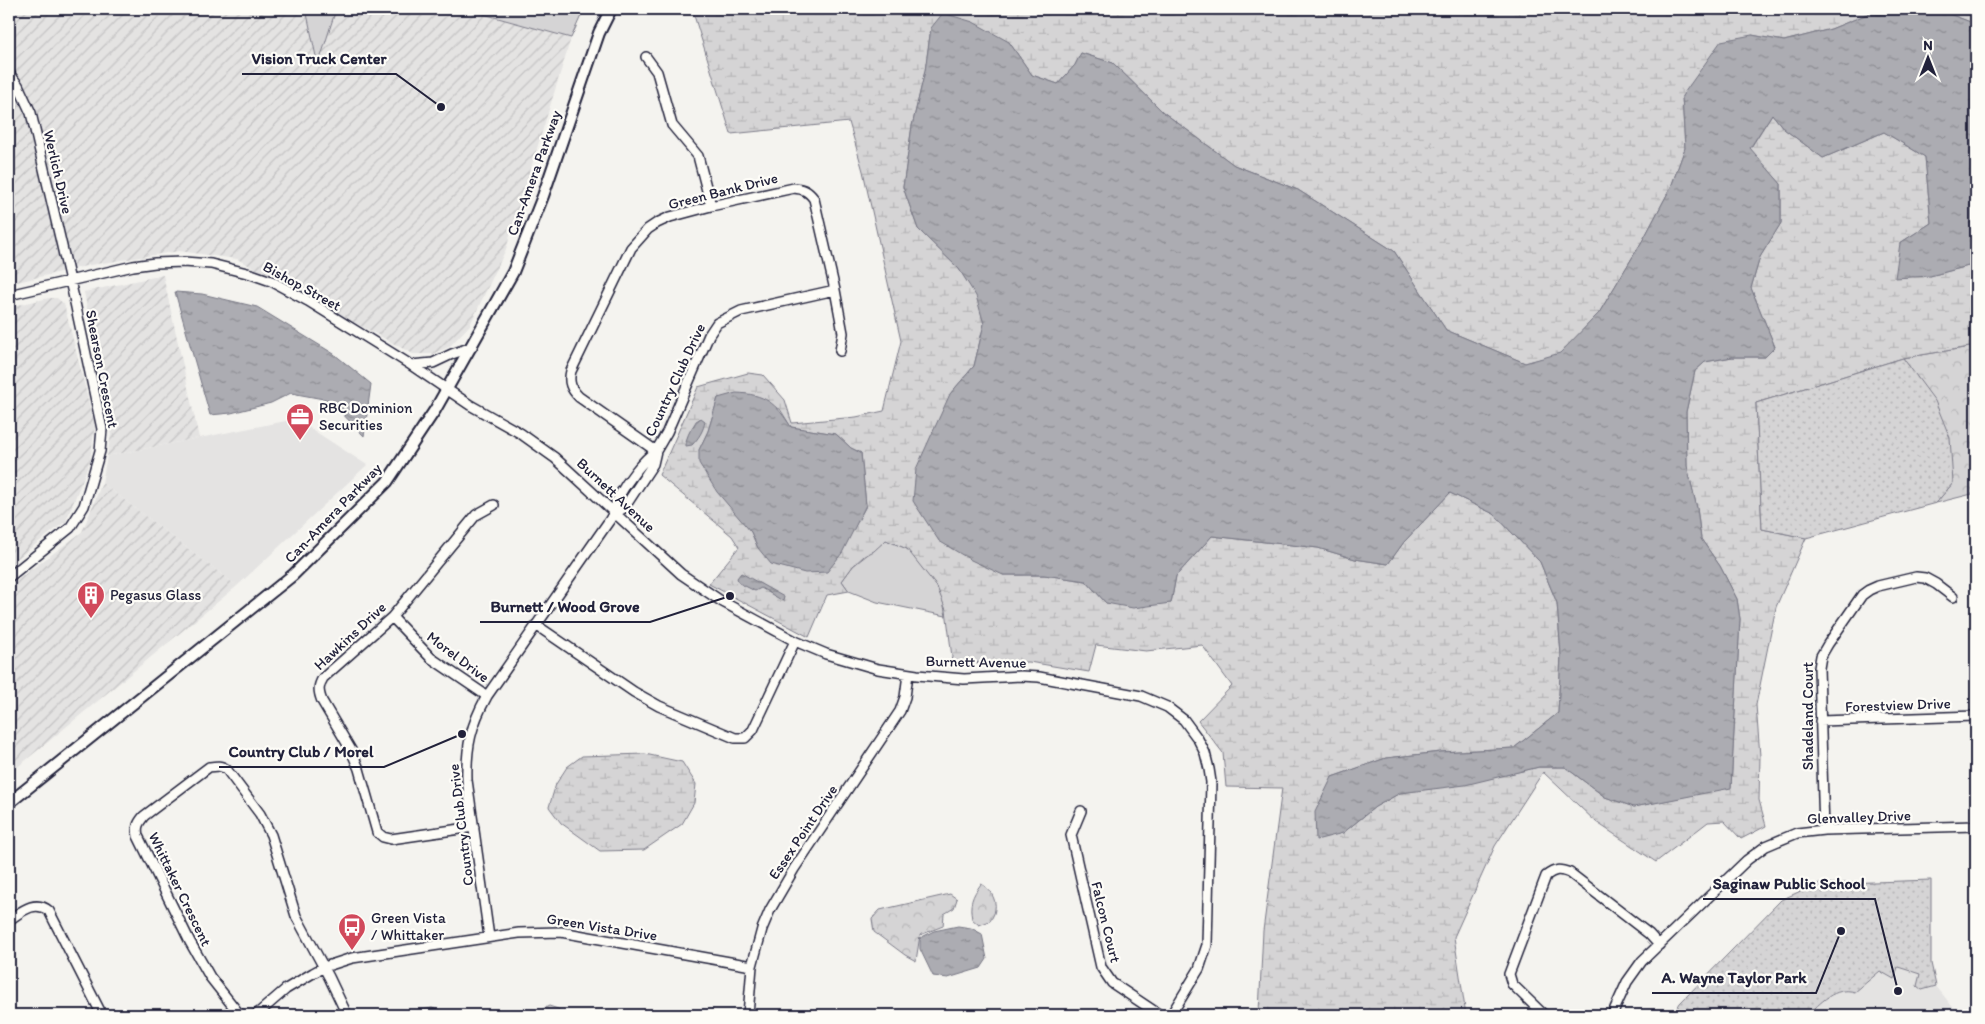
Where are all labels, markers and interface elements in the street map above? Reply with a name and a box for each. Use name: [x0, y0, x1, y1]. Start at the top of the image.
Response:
north arrow: [1902, 32, 1952, 82]
text: N: [1923, 37, 1933, 54]
callout: Vision Truck Center: [242, 43, 396, 74]
text: Vision Truck Center: [251, 49, 388, 68]
street label: Can-Amera Parkway: [503, 108, 565, 238]
street label: Werlich Drive: [40, 128, 76, 216]
street label: Green Bank Drive: [666, 169, 780, 213]
street label: Bishop Street: [260, 257, 345, 315]
street label: Shearson Crescent: [82, 308, 122, 430]
street label: Country Club Drive: [641, 321, 709, 439]
place label: RBC Dominion Securities: [319, 399, 413, 434]
office icon: RBC Dominion Securities: [285, 402, 315, 441]
street label: Burnett Avenue: [573, 454, 659, 536]
street label: Can-Amera Parkway: [281, 459, 385, 567]
building icon: Pegasus Glass: [76, 580, 106, 619]
place label: Pegasus Glass: [110, 586, 202, 604]
callout: Burnett / Wood Grove: [480, 591, 650, 622]
text: Burnett / Wood Grove: [490, 597, 640, 616]
street label: Hawkins Drive: [310, 598, 390, 674]
street label: Morel Drive: [423, 628, 493, 686]
street label: Burnett Avenue: [925, 652, 1027, 672]
street label: Shadeland Court: [1799, 661, 1817, 770]
street label: Forestview Drive: [1845, 694, 1951, 716]
callout: Country Club / Morel: [219, 736, 384, 767]
text: Country Club / Morel: [229, 742, 374, 762]
street label: Country Club Drive: [445, 763, 477, 887]
street label: Essex Point Drive: [765, 781, 841, 883]
street label: Glenvalley Drive: [1807, 806, 1911, 828]
street label: Whittaker Crescent: [145, 829, 216, 949]
callout: Saginaw Public School: [1703, 868, 1875, 899]
text: Saginaw Public School: [1713, 874, 1866, 894]
street label: Falcon Court: [1087, 880, 1125, 965]
place label: Green Vista / Whittaker: [371, 909, 446, 944]
street label: Green Vista Drive: [545, 909, 659, 945]
bus stop icon: Green Vista / Whittaker: [337, 912, 367, 951]
callout: A. Wayne Taylor Park: [1652, 962, 1816, 993]
text: A. Wayne Taylor Park: [1660, 968, 1807, 988]

